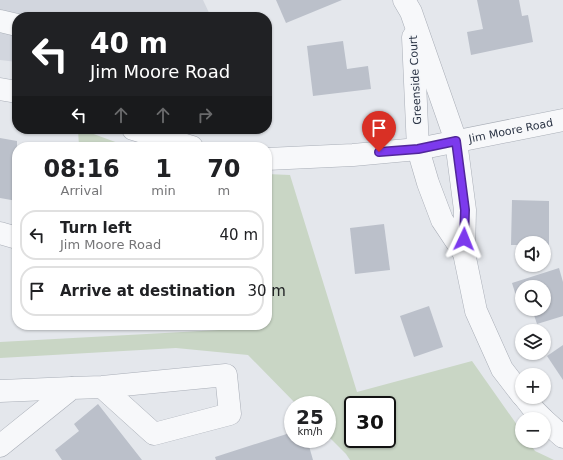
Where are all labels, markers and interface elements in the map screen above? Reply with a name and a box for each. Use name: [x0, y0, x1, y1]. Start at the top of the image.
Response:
text: 40 m: [90, 27, 168, 60]
icon: left: [24, 28, 76, 80]
street label: Greenside Court: [407, 34, 424, 125]
text: Jim Moore Road: [90, 61, 230, 82]
icon: left: [68, 104, 90, 126]
icon: ahead: [110, 104, 132, 126]
icon: ahead: [152, 104, 174, 126]
icon: right: [194, 104, 216, 126]
pin: [362, 111, 396, 152]
street label: Jim Moore Road: [467, 116, 554, 146]
icon: arrive: [368, 117, 390, 139]
text: 08:16: [43, 155, 120, 183]
text: 1: [155, 155, 172, 183]
text: 70: [207, 155, 241, 183]
text: Arrival: [60, 183, 103, 198]
text: min: [151, 183, 176, 198]
text: m: [218, 183, 230, 198]
position arrow: [443, 218, 485, 260]
text: Turn left: [60, 219, 132, 237]
icon: left: [26, 224, 48, 246]
text: 40 m: [220, 226, 258, 244]
map controls: [515, 236, 551, 448]
button: sound: [515, 236, 551, 272]
text: Jim Moore Road: [60, 237, 161, 252]
icon: arrive: [26, 280, 48, 302]
button: search: [515, 280, 551, 316]
text: Arrive at destination: [60, 282, 235, 300]
text: 30 m: [247, 282, 286, 300]
button: layers: [515, 324, 551, 360]
button: +: [515, 368, 551, 404]
speed limit sign: 30: [344, 396, 396, 448]
text: 25: [296, 405, 324, 429]
button: −: [515, 412, 551, 448]
text: km/h: [297, 426, 323, 437]

